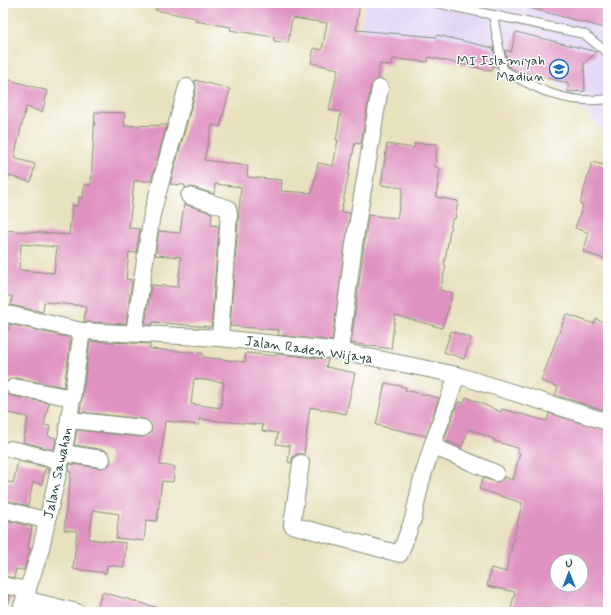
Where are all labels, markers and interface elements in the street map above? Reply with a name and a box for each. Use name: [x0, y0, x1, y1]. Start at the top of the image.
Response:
place label: MI Islamiyah Madiun: [457, 52, 545, 86]
school or university icon: MI Islamiyah Madiun: [548, 58, 570, 80]
street label: Jalan Raden Wijaya: [244, 332, 374, 368]
street label: Jalan Sawahan: [40, 426, 76, 520]
north arrow: [549, 553, 589, 593]
text: U: [565, 557, 573, 571]

